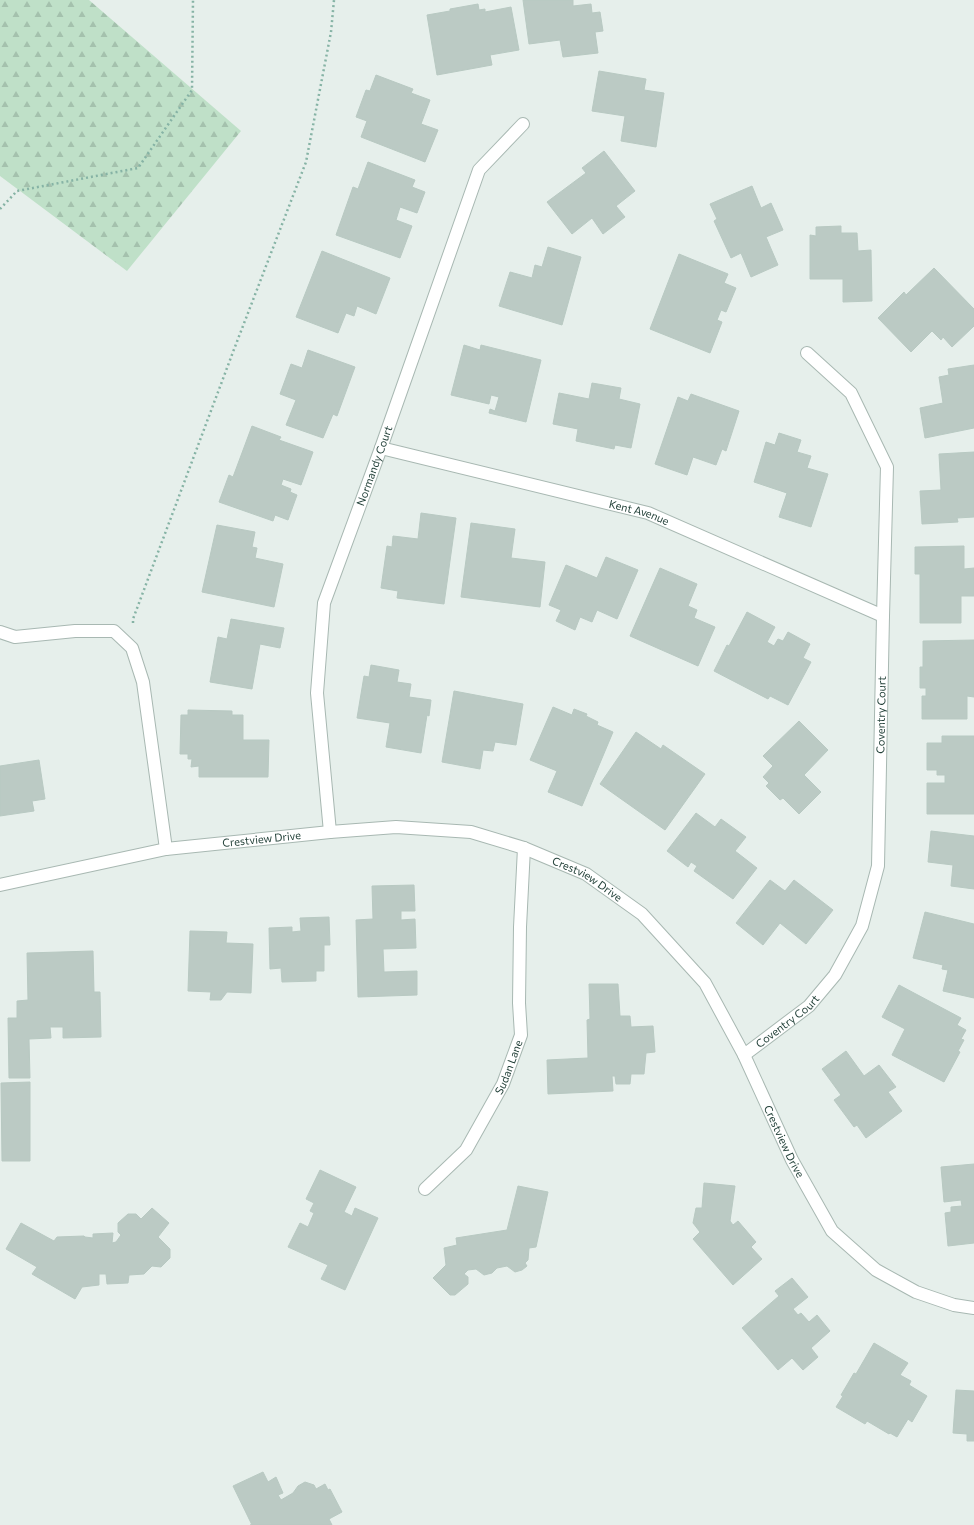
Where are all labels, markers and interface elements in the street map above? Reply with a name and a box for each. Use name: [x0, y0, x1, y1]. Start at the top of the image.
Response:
street label: Normandy Court: [353, 423, 395, 508]
street label: Kent Avenue: [608, 497, 672, 528]
street label: Coventry Court: [873, 676, 888, 754]
street label: Crestview Drive: [222, 828, 302, 849]
street label: Crestview Drive: [550, 854, 625, 904]
street label: Coventry Court: [753, 992, 822, 1050]
street label: Sudan Lane: [492, 1038, 525, 1096]
street label: Crestview Drive: [762, 1103, 808, 1180]

